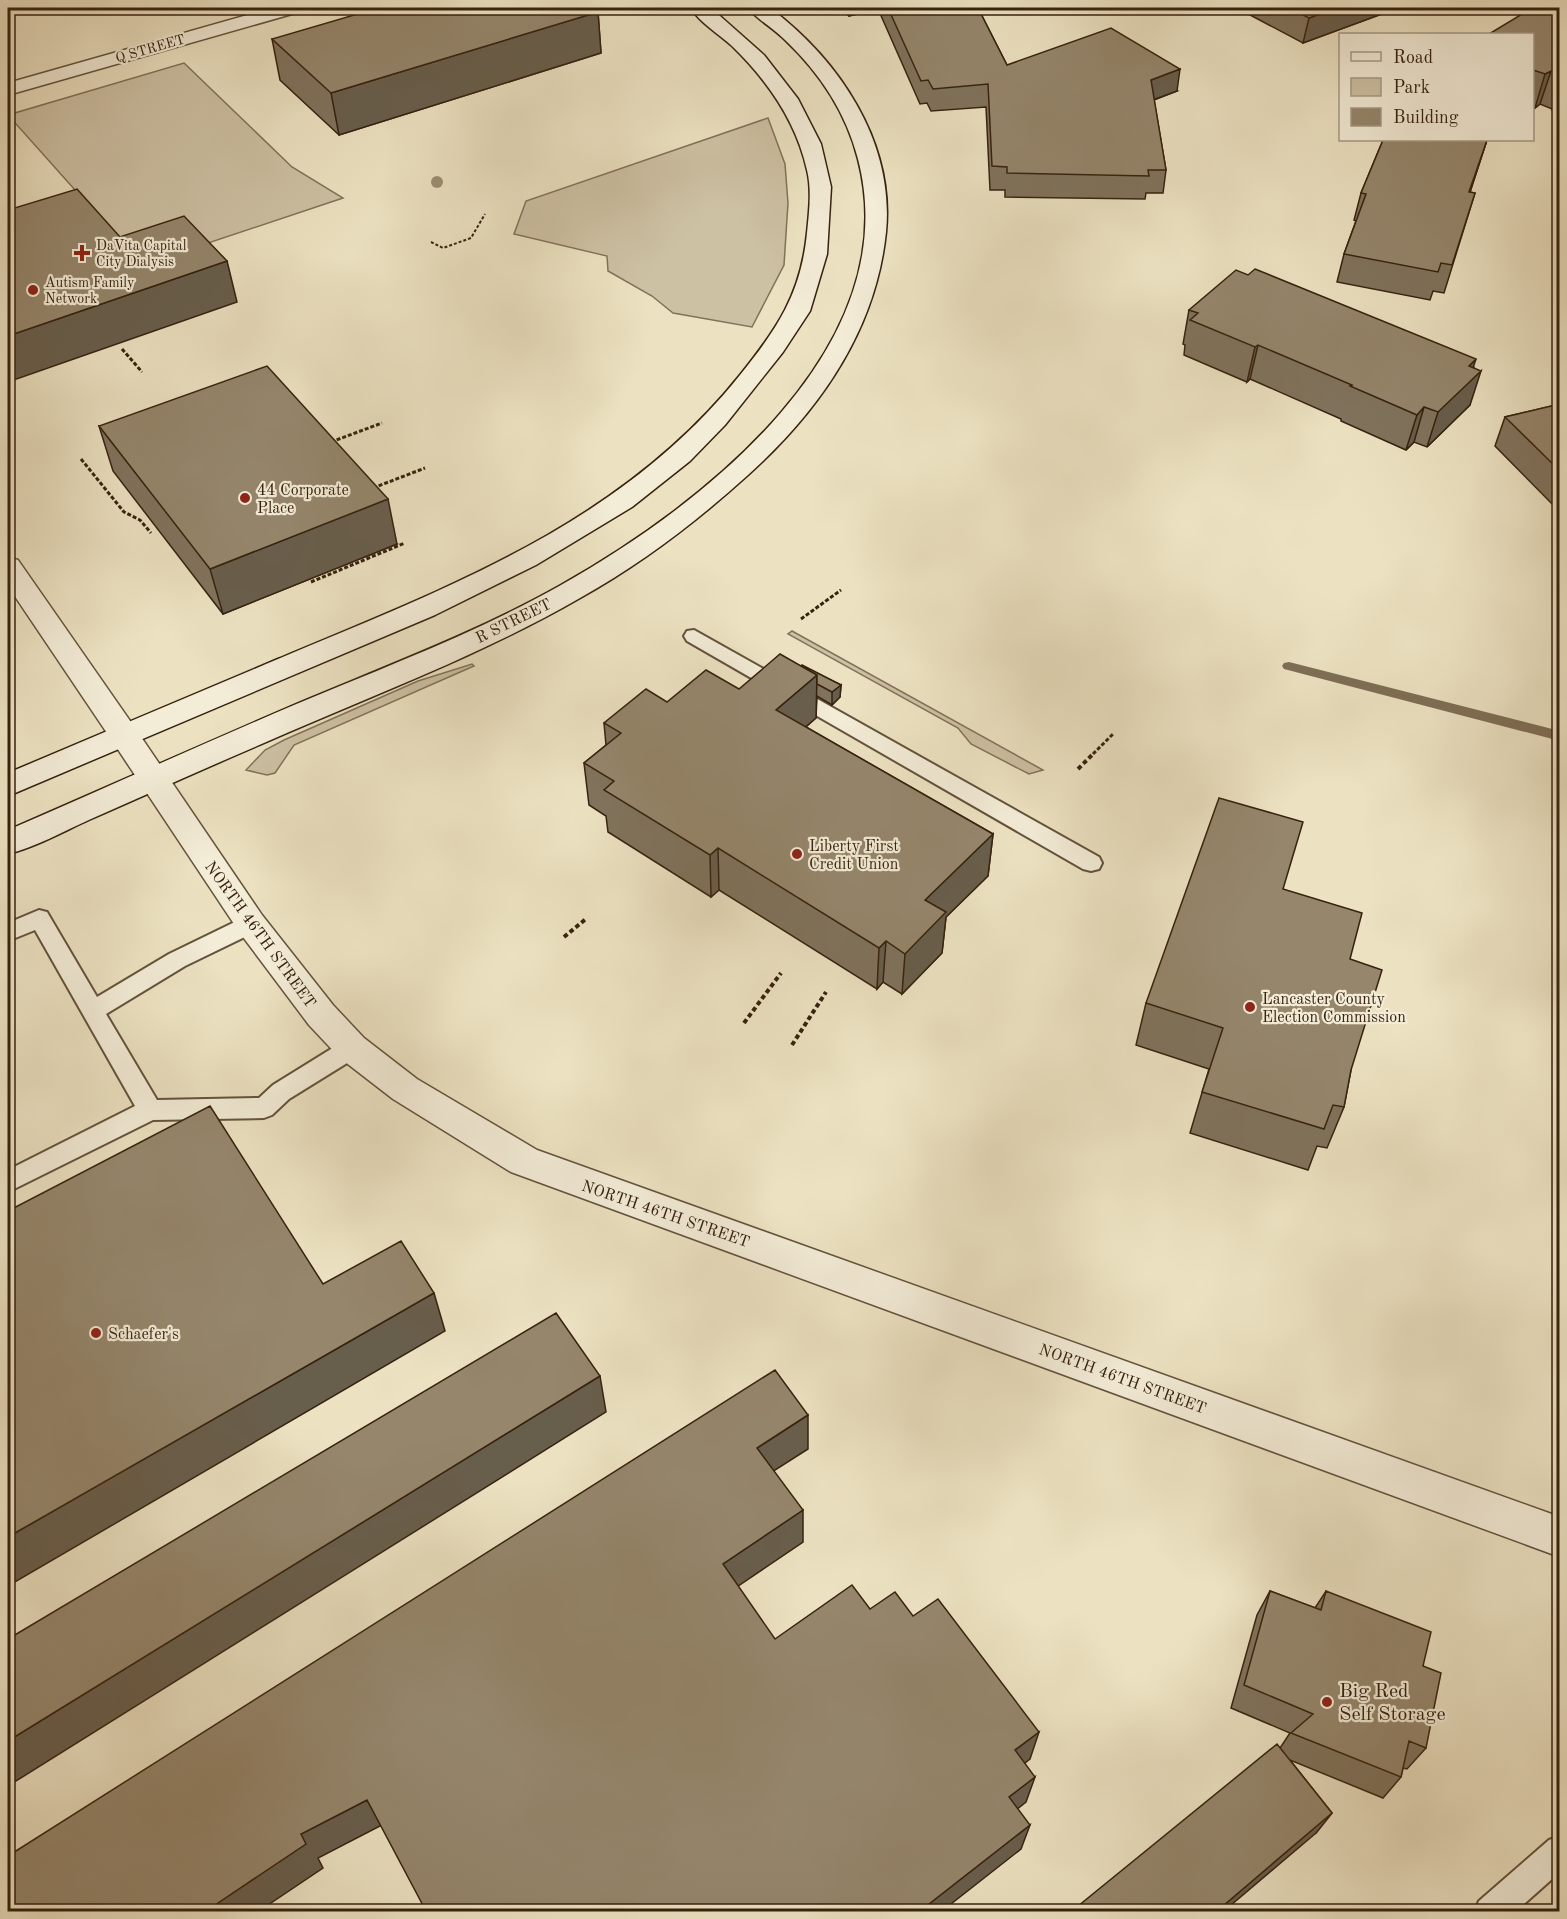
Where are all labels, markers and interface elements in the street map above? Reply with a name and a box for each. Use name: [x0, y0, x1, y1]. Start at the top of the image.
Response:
street label: Q STREET: [114, 32, 187, 66]
legend: [1339, 33, 1534, 141]
text: Road: [1393, 49, 1433, 67]
text: Park: [1393, 79, 1430, 97]
text: Building: [1393, 109, 1459, 127]
place label: DaVita Capital City Dialysis: [96, 239, 187, 269]
marker: DaVita Capital City Dialysis: [73, 244, 91, 262]
place label: Autism Family Network: [45, 276, 135, 306]
marker: Autism Family Network: [26, 283, 40, 297]
place label: 44 Corporate Place: [257, 483, 349, 517]
marker: 44 Corporate Place: [238, 491, 252, 505]
street label: R STREET: [473, 597, 554, 647]
place label: Liberty First Credit Union: [809, 839, 899, 873]
marker: Liberty First Credit Union: [790, 847, 804, 861]
street label: NORTH 46TH STREET: [201, 859, 318, 1011]
place label: Lancaster County Election Commission: [1262, 992, 1406, 1026]
marker: Lancaster County Election Commission: [1243, 1000, 1257, 1014]
street label: NORTH 46TH STREET: [579, 1179, 752, 1251]
marker: Schaefer's: [89, 1326, 103, 1340]
place label: Schaefer's: [108, 1327, 179, 1343]
street label: NORTH 46TH STREET: [1036, 1342, 1208, 1418]
place label: Big Red Self Storage: [1339, 1682, 1446, 1725]
marker: Big Red Self Storage: [1320, 1695, 1334, 1709]

